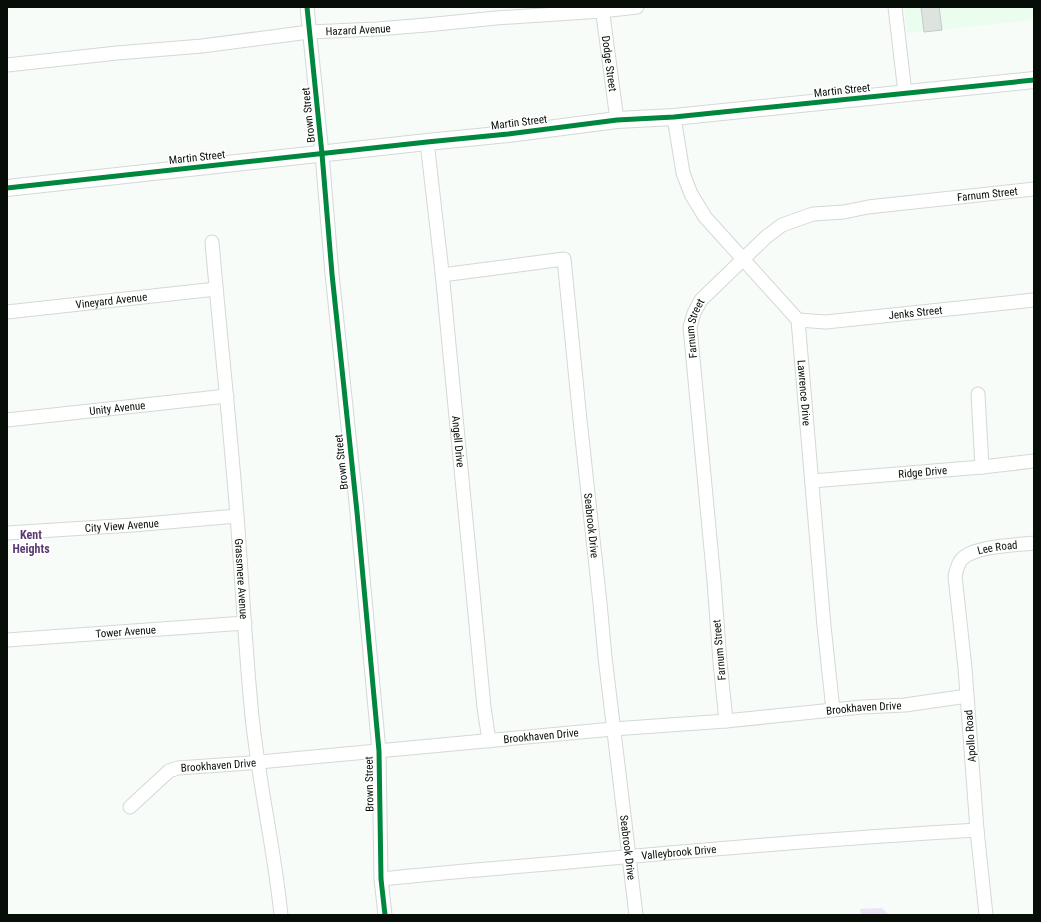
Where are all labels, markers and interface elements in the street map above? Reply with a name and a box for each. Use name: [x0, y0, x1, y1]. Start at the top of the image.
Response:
street label: Hazard Avenue: [325, 22, 391, 38]
street label: Dodge Street: [599, 35, 619, 92]
street label: Martin Street: [813, 81, 871, 100]
street label: Brown Street: [299, 87, 318, 143]
street label: Martin Street: [490, 113, 548, 132]
street label: Martin Street: [168, 148, 226, 167]
street label: Farnum Street: [956, 185, 1018, 204]
street label: Vineyard Avenue: [75, 291, 148, 311]
street label: Farnum Street: [684, 297, 707, 359]
street label: Jenks Street: [888, 304, 943, 322]
street label: Lawrence Drive: [794, 359, 813, 426]
street label: Unity Avenue: [89, 399, 146, 418]
street label: Angell Drive: [449, 415, 467, 468]
street label: Brown Street: [332, 434, 351, 490]
street label: Ridge Drive: [898, 464, 948, 481]
street label: Seabrook Drive: [581, 492, 601, 559]
street label: City View Avenue: [84, 517, 159, 535]
district label: Kent Heights: [12, 528, 50, 556]
street label: Grassmere Avenue: [232, 538, 250, 620]
street label: Lee Road: [976, 538, 1018, 557]
street label: Farnum Street: [710, 619, 729, 681]
street label: Tower Avenue: [95, 623, 156, 641]
street label: Brookhaven Drive: [826, 699, 902, 718]
street label: Apollo Road: [962, 709, 979, 763]
street label: Brookhaven Drive: [503, 726, 579, 746]
street label: Brookhaven Drive: [180, 756, 257, 775]
street label: Brown Street: [363, 756, 376, 812]
street label: Seabrook Drive: [617, 814, 638, 881]
street label: Valleybrook Drive: [641, 843, 717, 862]

